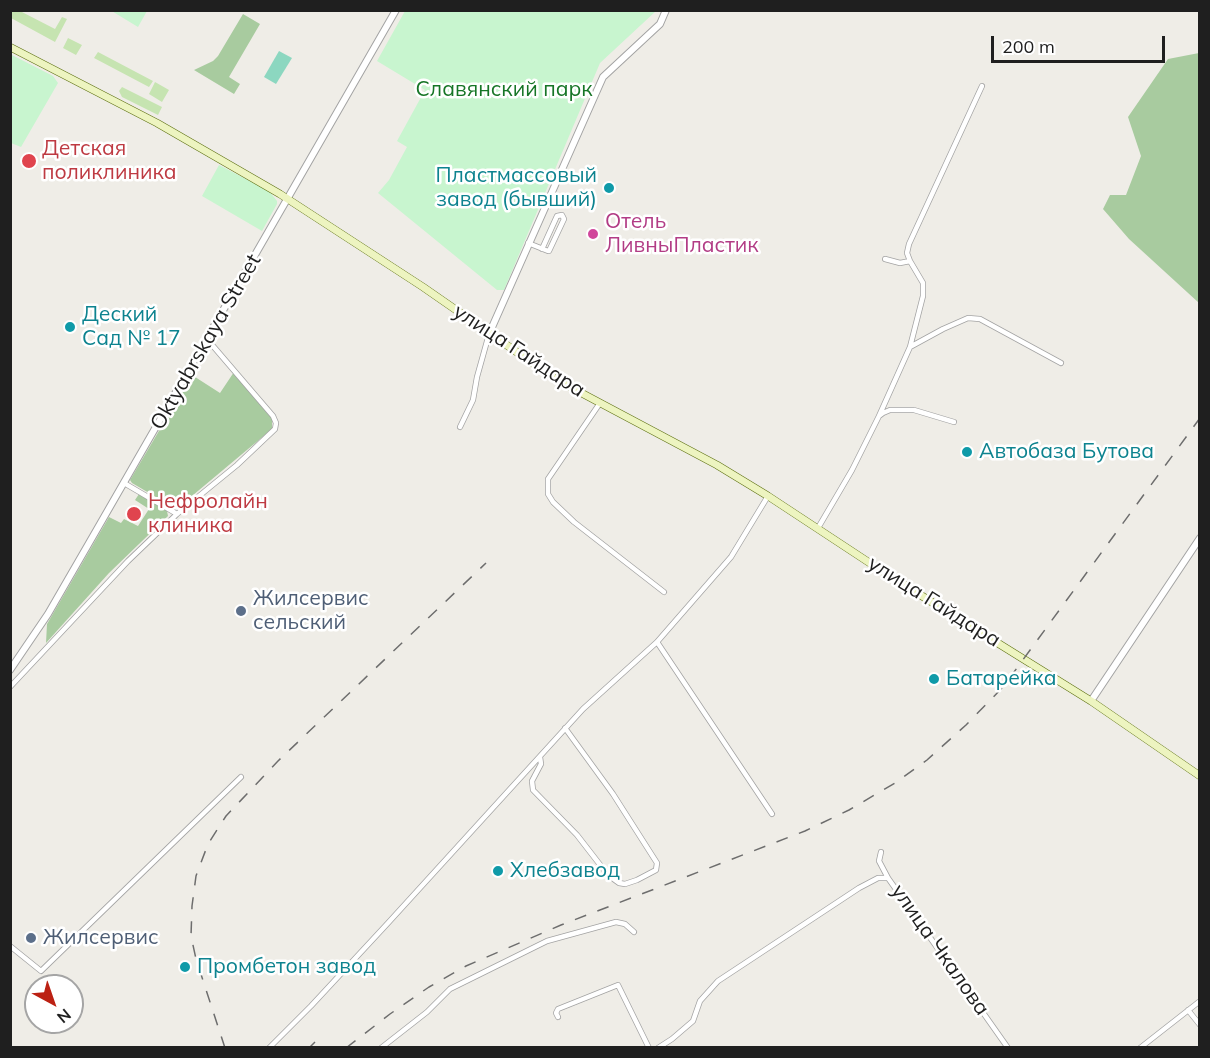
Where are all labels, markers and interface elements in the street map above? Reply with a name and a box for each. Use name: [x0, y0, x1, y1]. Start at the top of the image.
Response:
scale bar: [994, 24, 1168, 62]
text: 200 m: [1002, 35, 1055, 58]
park label: Славянский парк: [415, 77, 593, 103]
place label: Детская поликлиника: [42, 136, 177, 186]
marker: Детская поликлиника: [20, 152, 38, 170]
place label: Пластмассовый завод (бывший): [435, 163, 597, 213]
marker: Пластмассовый завод (бывший): [602, 181, 616, 195]
place label: Отель ЛивныПластик: [605, 209, 759, 259]
marker: Отель ЛивныПластик: [586, 227, 600, 241]
street label: Oktyabrskaya Street: [145, 250, 267, 434]
street label: улица Гайдара: [448, 299, 590, 403]
place label: Деский Сад № 17: [82, 302, 181, 352]
marker: Деский Сад № 17: [63, 320, 77, 334]
place label: Автобаза Бутова: [979, 439, 1154, 465]
marker: Автобаза Бутова: [960, 445, 974, 459]
place label: Нефролайн клиника: [148, 489, 268, 539]
marker: Нефролайн клиника: [125, 505, 143, 523]
street label: улица Гайдара: [863, 551, 1005, 653]
place label: Жилсервис сельский: [253, 586, 369, 636]
marker: Жилсервис сельский: [234, 604, 248, 618]
place label: Батарейка: [946, 666, 1056, 692]
marker: Батарейка: [927, 672, 941, 686]
place label: Хлебзавод: [510, 858, 620, 884]
marker: Хлебзавод: [491, 864, 505, 878]
street label: улица Чкалова: [885, 880, 995, 1020]
place label: Жилсервис: [43, 925, 159, 951]
marker: Жилсервис: [24, 931, 38, 945]
place label: Промбетон завод: [197, 954, 376, 980]
marker: Промбетон завод: [178, 960, 192, 974]
north arrow: [24, 974, 84, 1034]
text: N: [53, 1005, 75, 1028]

